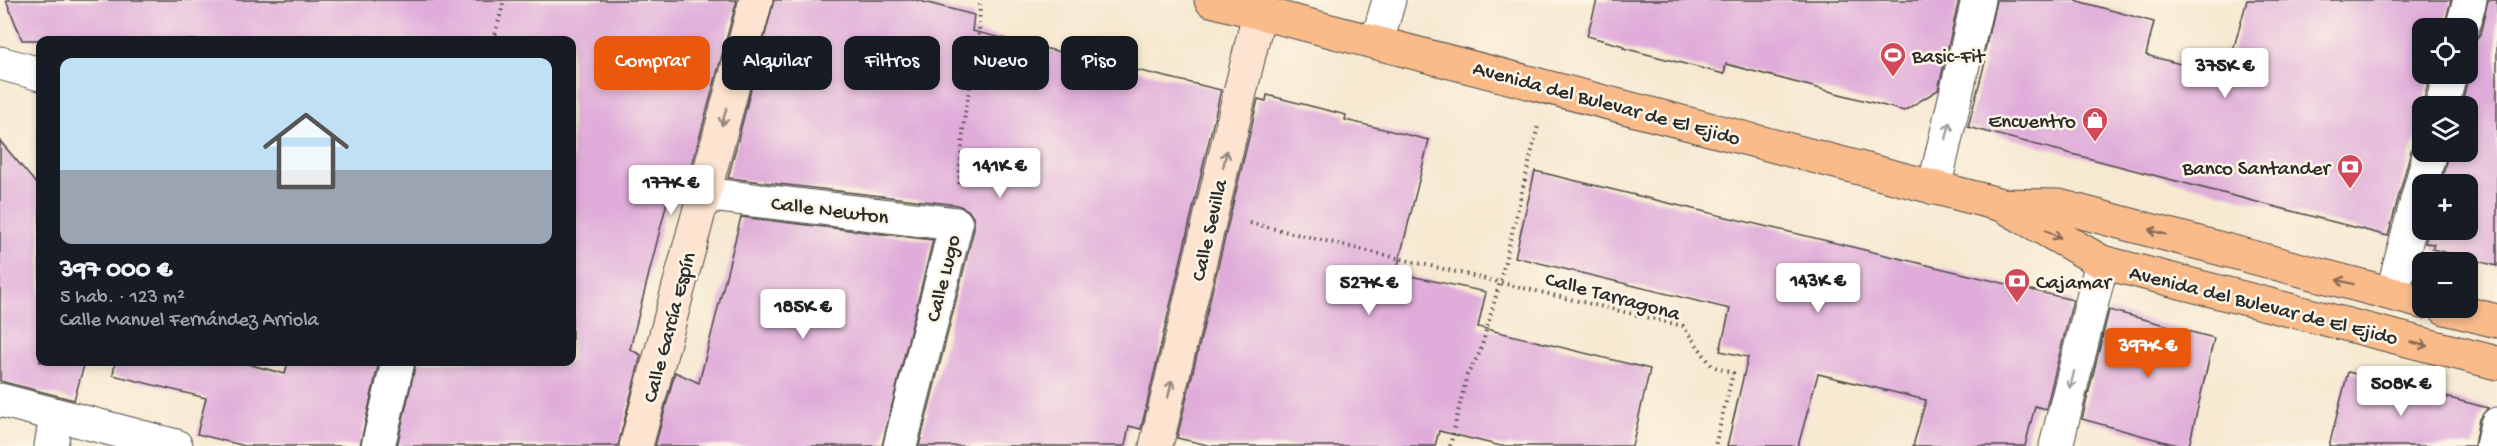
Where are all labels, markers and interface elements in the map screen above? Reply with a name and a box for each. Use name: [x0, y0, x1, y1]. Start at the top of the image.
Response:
map controls: [2412, 18, 2478, 318]
button: locate: [2412, 18, 2478, 84]
chip: Comprar: [594, 36, 710, 90]
chip: Alquilar: [722, 36, 832, 90]
chip: Filtros: [844, 36, 940, 90]
chip: Nuevo: [952, 36, 1049, 90]
chip: Piso: [1061, 36, 1138, 90]
sports icon: Basic-Fit: [1878, 40, 1908, 78]
place label: Basic-Fit: [1911, 46, 1987, 71]
pin: 375K €: [2176, 48, 2274, 99]
text: 375K €: [2196, 56, 2254, 79]
street label: Avenida del Bulevar de El Ejido: [1470, 58, 1743, 153]
button: layers: [2412, 96, 2478, 162]
icon: home: [252, 97, 360, 205]
shop icon: Encuentro: [2080, 105, 2110, 143]
one-way arrow: [718, 107, 729, 126]
place label: Encuentro: [1988, 111, 2076, 136]
one-way arrow: [1942, 121, 1954, 140]
pin: 141K €: [951, 148, 1049, 199]
one-way arrow: [1219, 149, 1231, 168]
bank icon: Banco Santander: [2335, 152, 2365, 190]
text: 141K €: [973, 156, 1027, 179]
place label: Banco Santander: [2181, 158, 2332, 183]
pin: 177K €: [622, 165, 720, 216]
text: 177K €: [643, 173, 699, 196]
button: +: [2412, 174, 2478, 240]
street label: Calle Sevilla: [1188, 176, 1236, 284]
street label: Calle Newton: [769, 193, 890, 232]
one-way arrow: [2148, 226, 2167, 238]
one-way arrow: [2044, 228, 2061, 240]
street label: Calle Lugo: [923, 233, 968, 325]
street label: Calle García Espín: [639, 250, 703, 406]
button: −: [2412, 252, 2478, 318]
text: 397 000 €: [60, 256, 172, 287]
street label: Avenida del Bulevar de El Ejido: [2126, 262, 2400, 353]
pin: 143K €: [1769, 263, 1867, 314]
pin: 527K €: [1320, 265, 1418, 316]
bank icon: Cajamar: [2002, 266, 2032, 304]
street label: Calle Tarragona: [1542, 268, 1684, 329]
text: 143K €: [1790, 271, 1846, 294]
place label: Cajamar: [2036, 272, 2112, 297]
text: 527K €: [1340, 273, 1398, 296]
one-way arrow: [2336, 276, 2355, 287]
text: 5 hab. · 123 m²: [60, 287, 185, 310]
pin: 185K €: [754, 289, 852, 340]
text: 185K €: [774, 297, 832, 320]
text: Calle Manuel Fernández Arriola: [60, 310, 319, 333]
pin: 397K €: [2099, 328, 2197, 379]
text: 397K €: [2119, 336, 2177, 359]
one-way arrow: [2409, 338, 2428, 350]
pin: 508K €: [2352, 366, 2450, 417]
one-way arrow: [2066, 370, 2078, 389]
text: 508K €: [2371, 374, 2431, 397]
one-way arrow: [1164, 380, 1176, 399]

